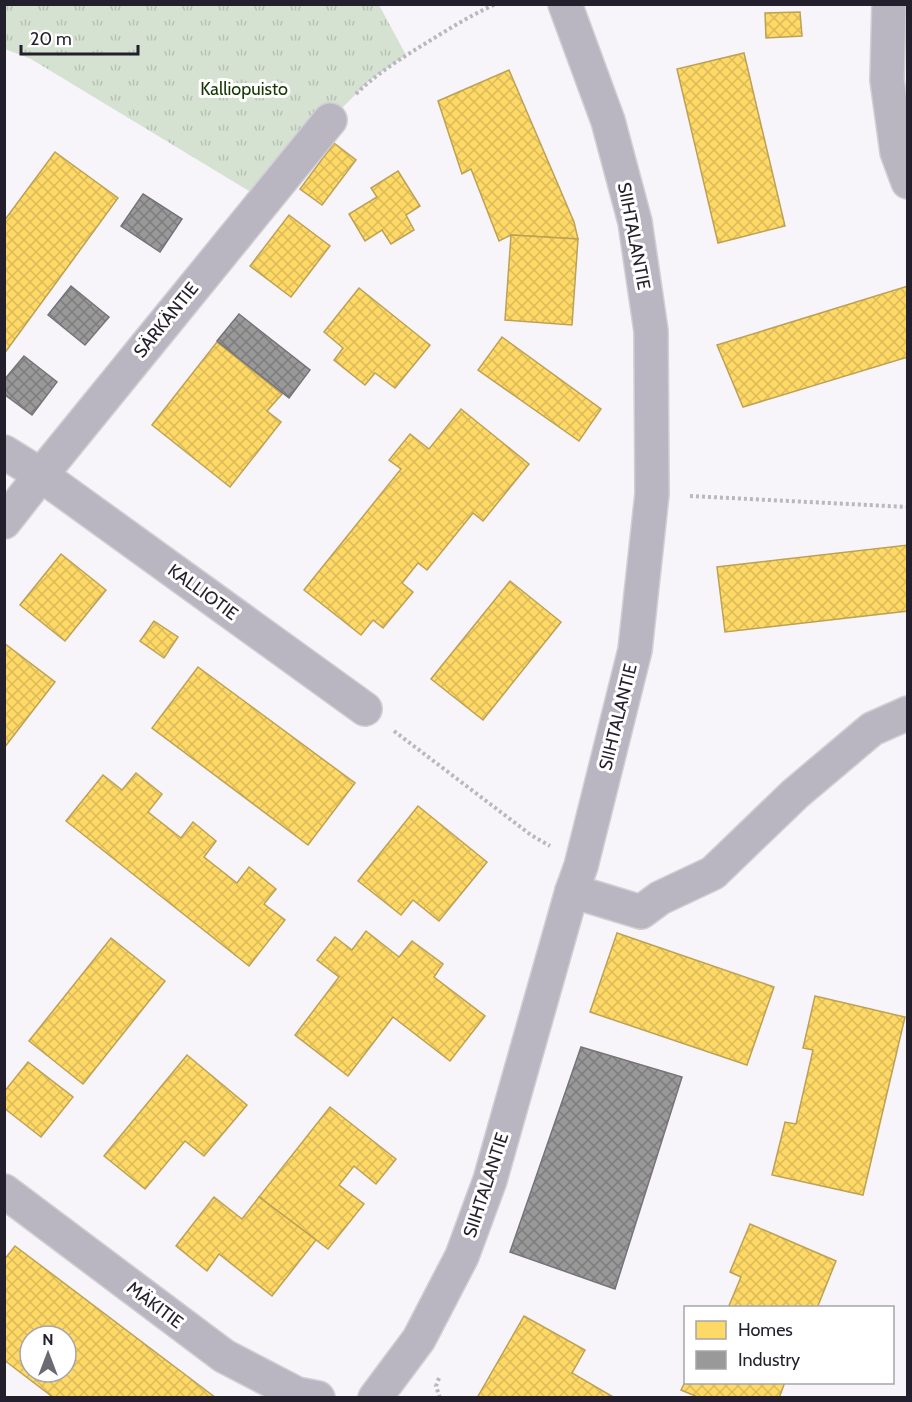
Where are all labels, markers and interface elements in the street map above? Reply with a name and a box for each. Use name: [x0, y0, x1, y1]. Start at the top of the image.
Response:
scale bar: [21, 18, 138, 56]
text: 20 m: [30, 28, 72, 50]
park label: Kalliopuisto: [200, 78, 288, 100]
street label: SIIHTALANTIE: [613, 180, 655, 292]
street label: SÄRKÄNTIE: [129, 278, 203, 362]
street label: KALLIOTIE: [164, 559, 242, 625]
street label: SIIHTALANTIE: [594, 661, 642, 773]
street label: SIIHTALANTIE: [459, 1130, 513, 1240]
street label: MÄKITIE: [123, 1277, 187, 1333]
legend: [684, 1306, 894, 1384]
text: Homes: [738, 1319, 793, 1341]
north arrow: [18, 1324, 78, 1384]
text: N: [42, 1330, 54, 1349]
text: Industry: [738, 1349, 800, 1371]

